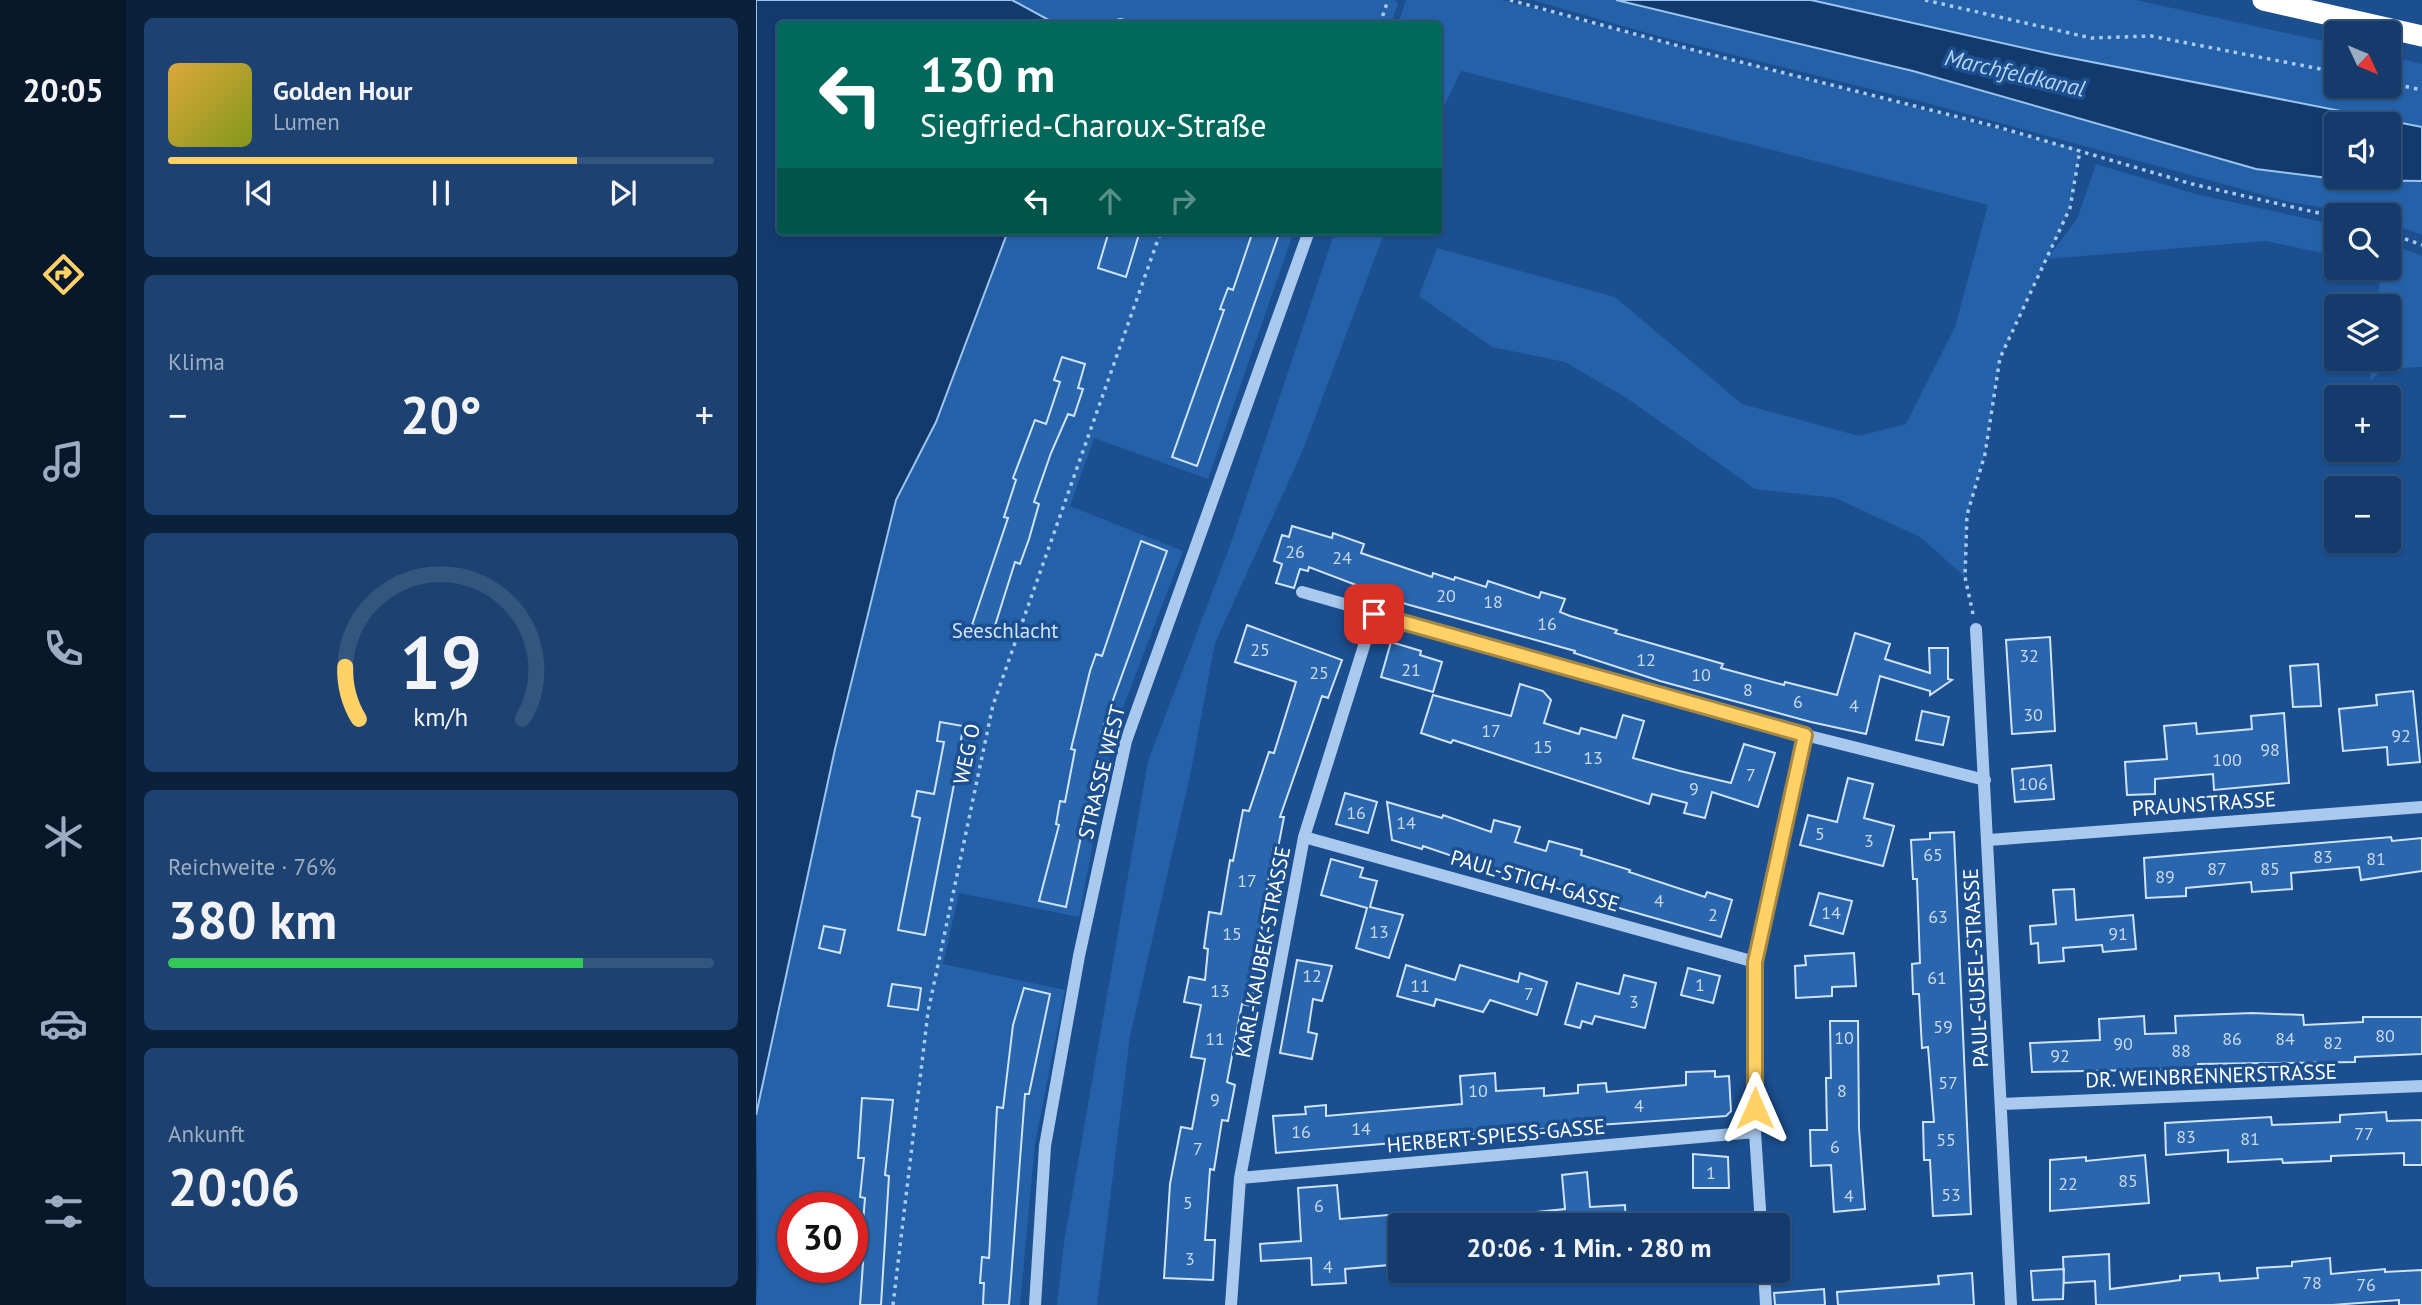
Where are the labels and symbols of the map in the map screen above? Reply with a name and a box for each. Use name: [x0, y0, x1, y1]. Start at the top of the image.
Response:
north arrow: [2324, 21, 2401, 98]
water label: Marchfeldkanal: [1942, 42, 2088, 103]
house number: 26: [1285, 540, 1305, 563]
house number: 24: [1332, 546, 1352, 569]
pin: [1344, 584, 1404, 644]
house number: 20: [1436, 584, 1456, 607]
house number: 18: [1483, 590, 1503, 613]
house number: 16: [1537, 612, 1557, 635]
park label: Seeschlacht: [952, 617, 1058, 644]
house number: 25: [1250, 638, 1270, 661]
house number: 32: [2019, 644, 2039, 667]
house number: 12: [1636, 648, 1656, 671]
house number: 21: [1401, 658, 1421, 681]
house number: 25: [1309, 661, 1329, 684]
house number: 10: [1691, 663, 1711, 686]
house number: 8: [1743, 678, 1753, 701]
house number: 6: [1793, 690, 1803, 713]
house number: 4: [1849, 694, 1859, 717]
street label: STRASSE WEST: [1072, 702, 1131, 842]
house number: 30: [2023, 703, 2043, 726]
house number: 17: [1481, 719, 1501, 742]
street label: WEG O: [947, 721, 986, 787]
house number: 92: [2391, 724, 2411, 747]
house number: 15: [1533, 735, 1553, 758]
house number: 98: [2260, 738, 2280, 761]
house number: 13: [1583, 746, 1603, 769]
house number: 100: [2212, 748, 2242, 771]
house number: 7: [1746, 763, 1756, 786]
house number: 106: [2018, 772, 2048, 795]
house number: 9: [1689, 777, 1699, 800]
street label: PRAUNSTRASSE: [2131, 785, 2277, 822]
house number: 16: [1346, 801, 1366, 824]
house number: 14: [1396, 811, 1416, 834]
house number: 5: [1815, 822, 1825, 845]
house number: 3: [1864, 829, 1874, 852]
street label: PAUL-STICH-GASSE: [1448, 843, 1623, 918]
house number: 65: [1923, 843, 1943, 866]
street label: KARL-KAUBEK-STRASSE: [1229, 844, 1296, 1060]
house number: 83: [2313, 845, 2333, 868]
house number: 81: [2366, 847, 2386, 870]
house number: 87: [2207, 857, 2227, 880]
house number: 85: [2260, 857, 2280, 880]
house number: 89: [2155, 865, 2175, 888]
street label: PAUL-GUSEL-STRASSE: [1957, 868, 1994, 1068]
house number: 17: [1237, 869, 1257, 892]
house number: 4: [1654, 889, 1664, 912]
house number: 14: [1821, 901, 1841, 924]
house number: 2: [1708, 903, 1718, 926]
house number: 63: [1928, 905, 1948, 928]
house number: 13: [1369, 920, 1389, 943]
house number: 15: [1222, 922, 1242, 945]
house number: 91: [2108, 922, 2128, 945]
house number: 12: [1302, 964, 1322, 987]
house number: 61: [1927, 966, 1947, 989]
house number: 1: [1695, 973, 1705, 996]
house number: 11: [1410, 974, 1430, 997]
house number: 13: [1210, 979, 1230, 1002]
house number: 7: [1524, 982, 1534, 1005]
house number: 3: [1629, 990, 1639, 1013]
house number: 59: [1933, 1015, 1953, 1038]
house number: 80: [2375, 1024, 2395, 1047]
house number: 10: [1834, 1026, 1854, 1049]
house number: 11: [1205, 1027, 1225, 1050]
house number: 86: [2222, 1027, 2242, 1050]
house number: 84: [2275, 1027, 2295, 1050]
house number: 82: [2323, 1031, 2343, 1054]
house number: 90: [2113, 1032, 2133, 1055]
house number: 88: [2171, 1039, 2191, 1062]
house number: 92: [2050, 1044, 2070, 1067]
street label: DR. WEINBRENNERSTRASSE: [2085, 1058, 2337, 1093]
position arrow: [1718, 1071, 1792, 1145]
house number: 57: [1938, 1071, 1958, 1094]
house number: 10: [1468, 1079, 1488, 1102]
house number: 8: [1837, 1079, 1847, 1102]
house number: 9: [1210, 1088, 1220, 1111]
house number: 4: [1634, 1094, 1644, 1117]
street label: HERBERT-SPIESS-GASSE: [1386, 1113, 1606, 1158]
house number: 14: [1351, 1117, 1371, 1140]
house number: 16: [1291, 1120, 1311, 1143]
house number: 77: [2354, 1122, 2374, 1145]
house number: 83: [2176, 1125, 2196, 1148]
house number: 81: [2240, 1127, 2260, 1150]
house number: 55: [1936, 1128, 1956, 1151]
house number: 6: [1830, 1135, 1840, 1158]
house number: 7: [1193, 1137, 1203, 1160]
house number: 1: [1706, 1161, 1716, 1184]
house number: 85: [2118, 1169, 2138, 1192]
house number: 22: [2058, 1172, 2078, 1195]
house number: 53: [1941, 1183, 1961, 1206]
house number: 4: [1844, 1184, 1854, 1207]
house number: 5: [1183, 1191, 1193, 1214]
speed limit sign: 30: [777, 1192, 868, 1283]
house number: 6: [1314, 1194, 1324, 1217]
house number: 3: [1185, 1247, 1195, 1270]
house number: 4: [1323, 1255, 1333, 1278]
house number: 78: [2302, 1271, 2322, 1294]
house number: 76: [2356, 1273, 2376, 1296]

